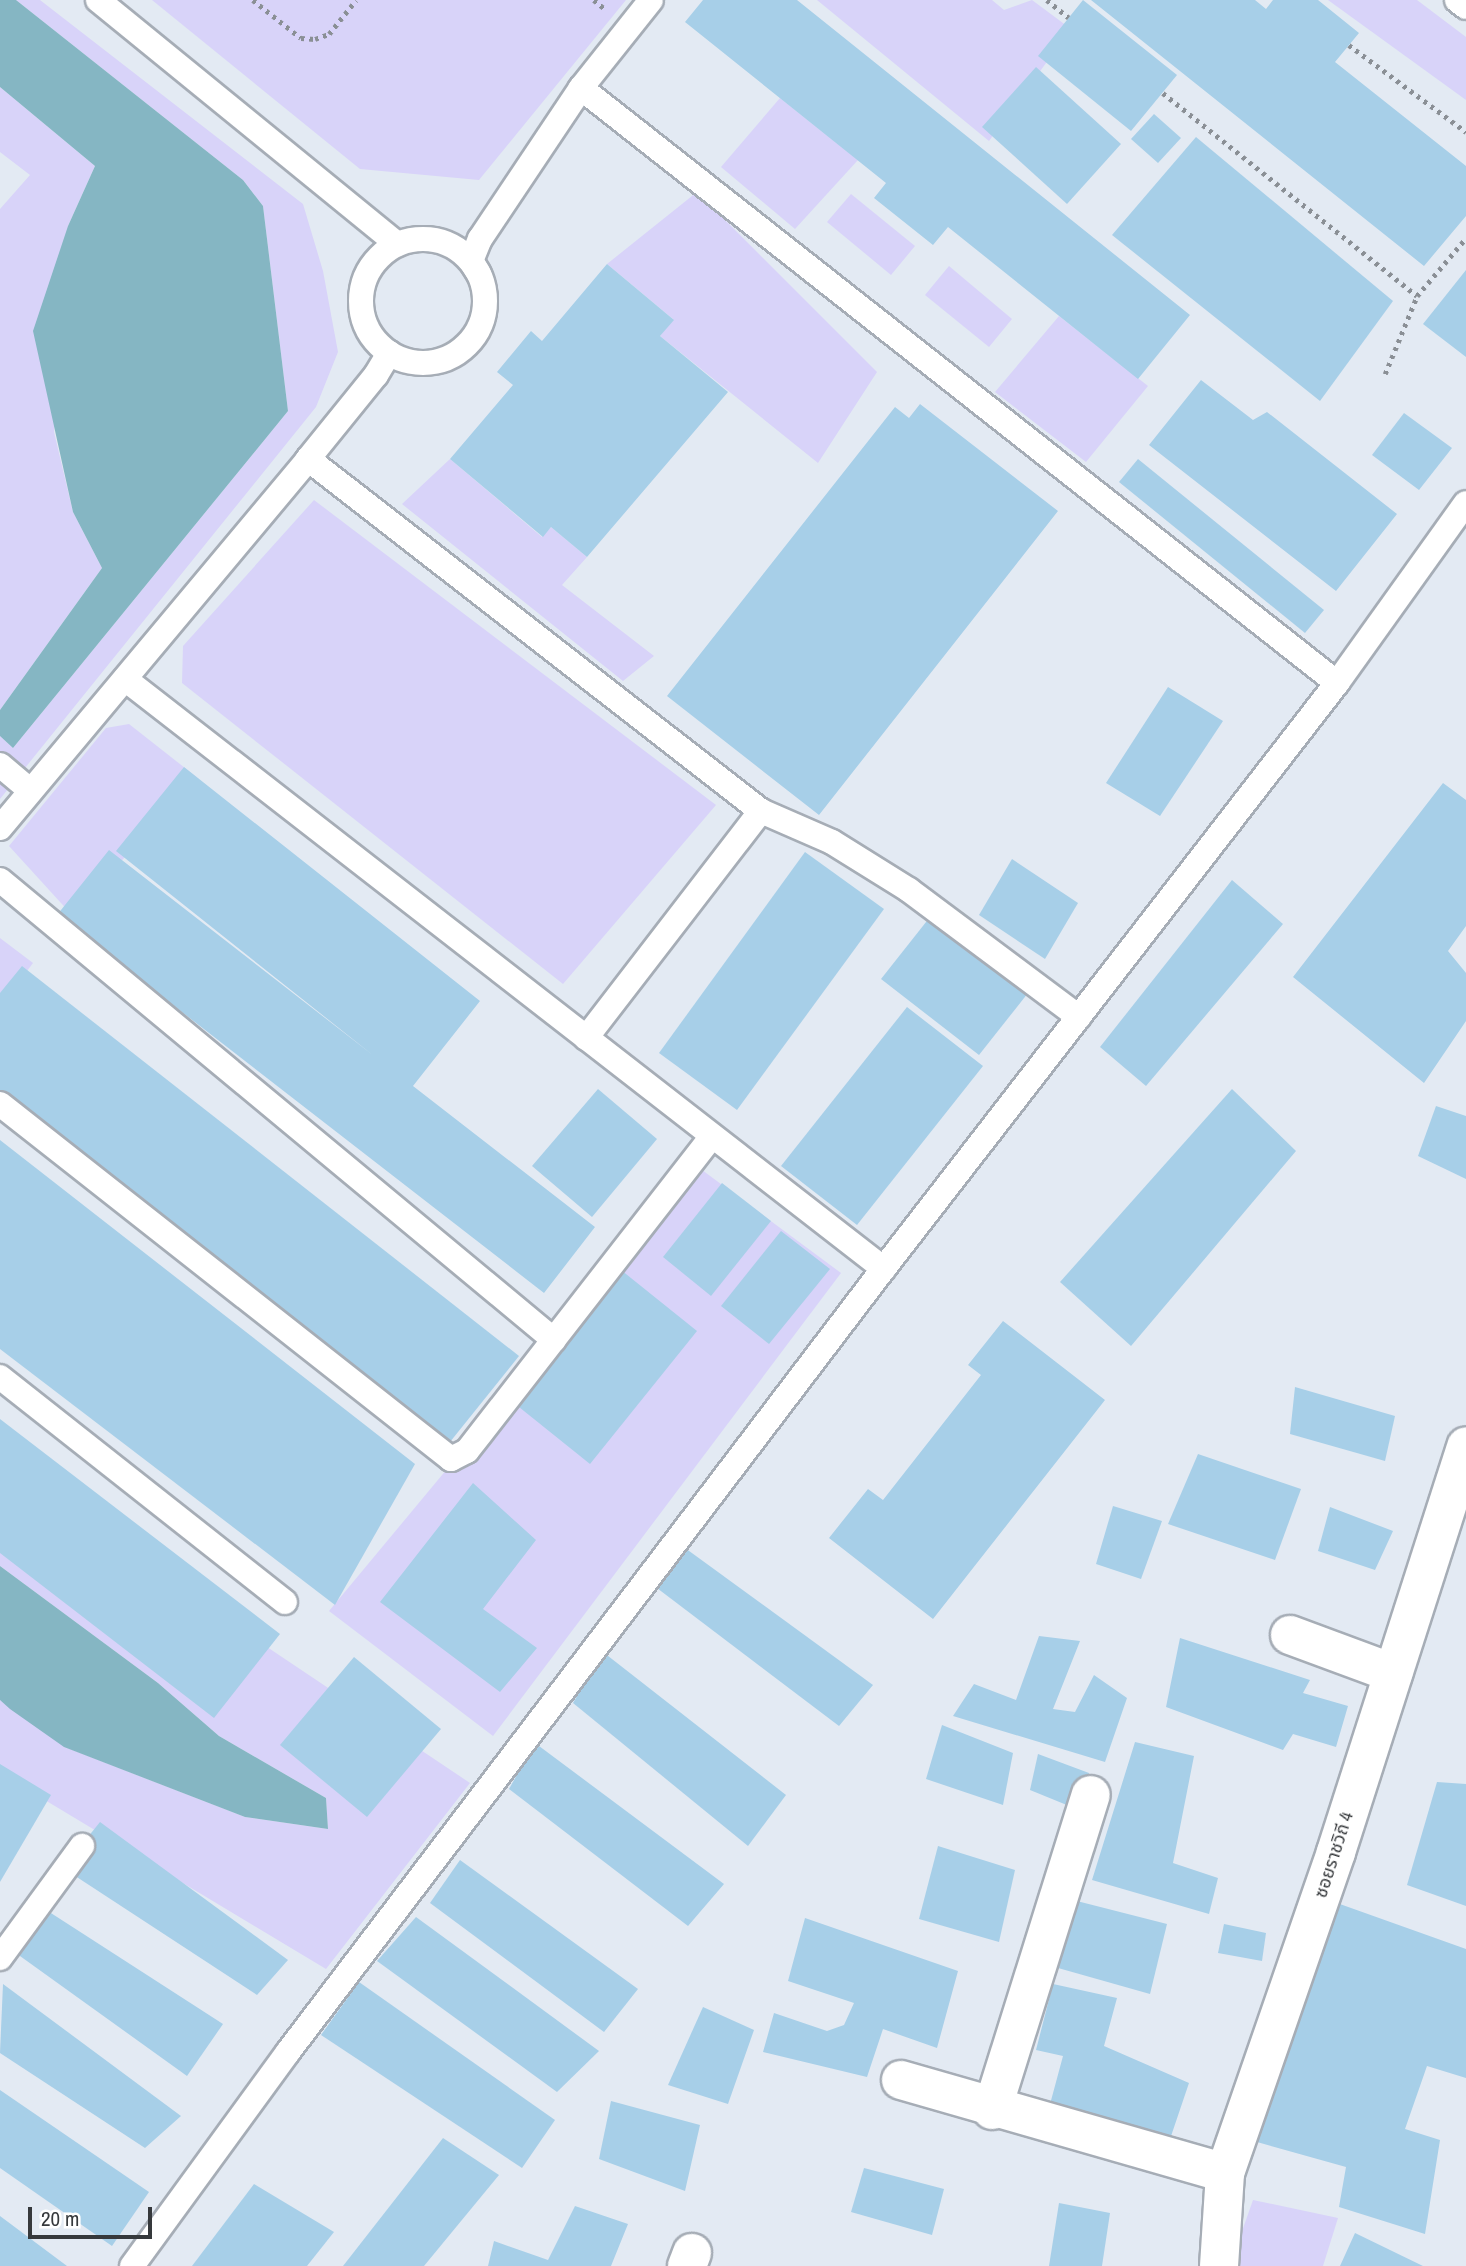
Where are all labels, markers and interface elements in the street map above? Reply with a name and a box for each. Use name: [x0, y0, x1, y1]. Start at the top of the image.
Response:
street label: ซอยราชวิถี 4: [1310, 1809, 1358, 1901]
scale bar: [32, 2192, 156, 2236]
text: 20 m: [41, 2204, 79, 2233]

